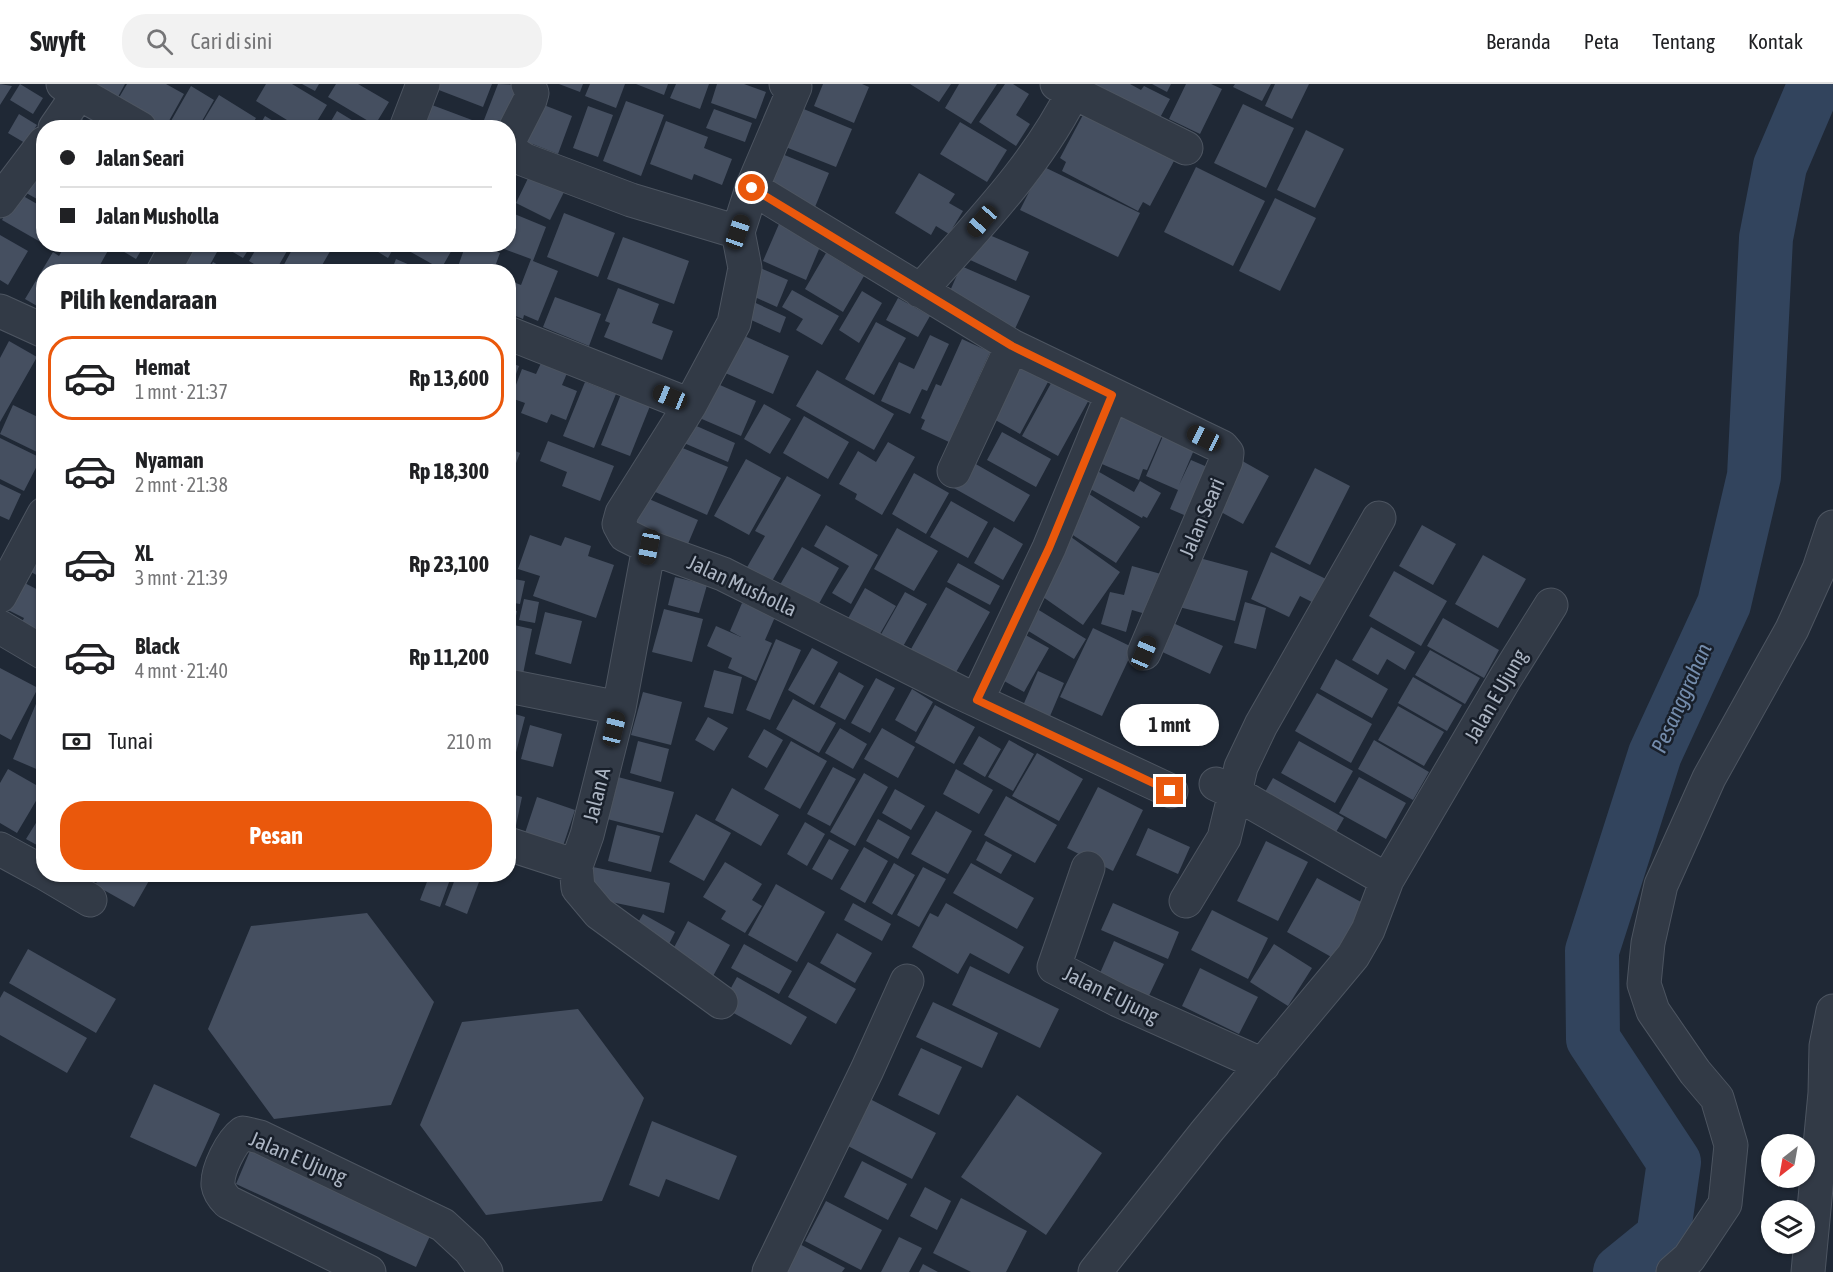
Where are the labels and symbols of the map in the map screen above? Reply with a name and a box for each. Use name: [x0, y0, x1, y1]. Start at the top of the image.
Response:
route start: [738, 174, 765, 201]
car: [963, 202, 1001, 240]
car: [724, 212, 752, 252]
car: [650, 382, 690, 412]
car: [1184, 422, 1224, 454]
street label: Jalan Seari: [1174, 474, 1229, 561]
car: [637, 528, 661, 566]
street label: Jalan Musholla: [684, 549, 801, 621]
car: [1129, 633, 1159, 673]
water label: Pesanggrahan: [1645, 639, 1717, 757]
street label: Jalan E Ujung: [1459, 645, 1531, 746]
callout: 1 mnt: [1120, 704, 1220, 746]
car: [601, 709, 627, 749]
street label: Jalan A: [578, 764, 615, 824]
route end: [1156, 777, 1183, 804]
street label: Jalan E Ujung: [1060, 961, 1163, 1028]
street label: Jalan E Ujung: [246, 1126, 351, 1188]
north arrow: [1761, 1134, 1815, 1188]

